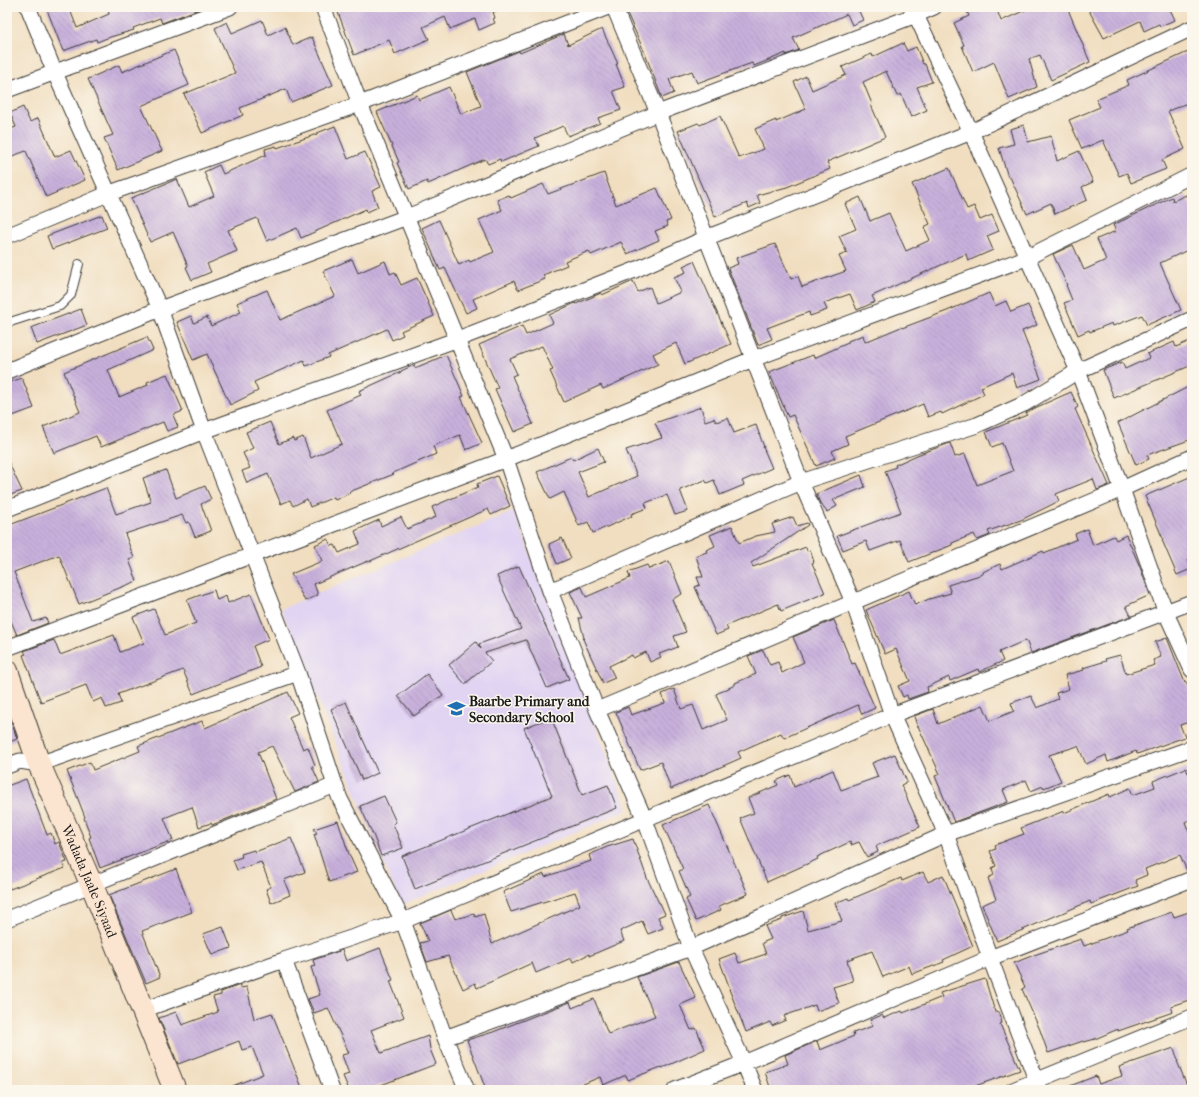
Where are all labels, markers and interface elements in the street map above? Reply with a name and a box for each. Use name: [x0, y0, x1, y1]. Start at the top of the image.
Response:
place label: Baarbe Primary and Secondary School: [469, 693, 591, 726]
school or university icon: Baarbe Primary and Secondary School: [446, 699, 466, 719]
street label: Wadada Jaale Siyaad: [57, 821, 121, 941]

